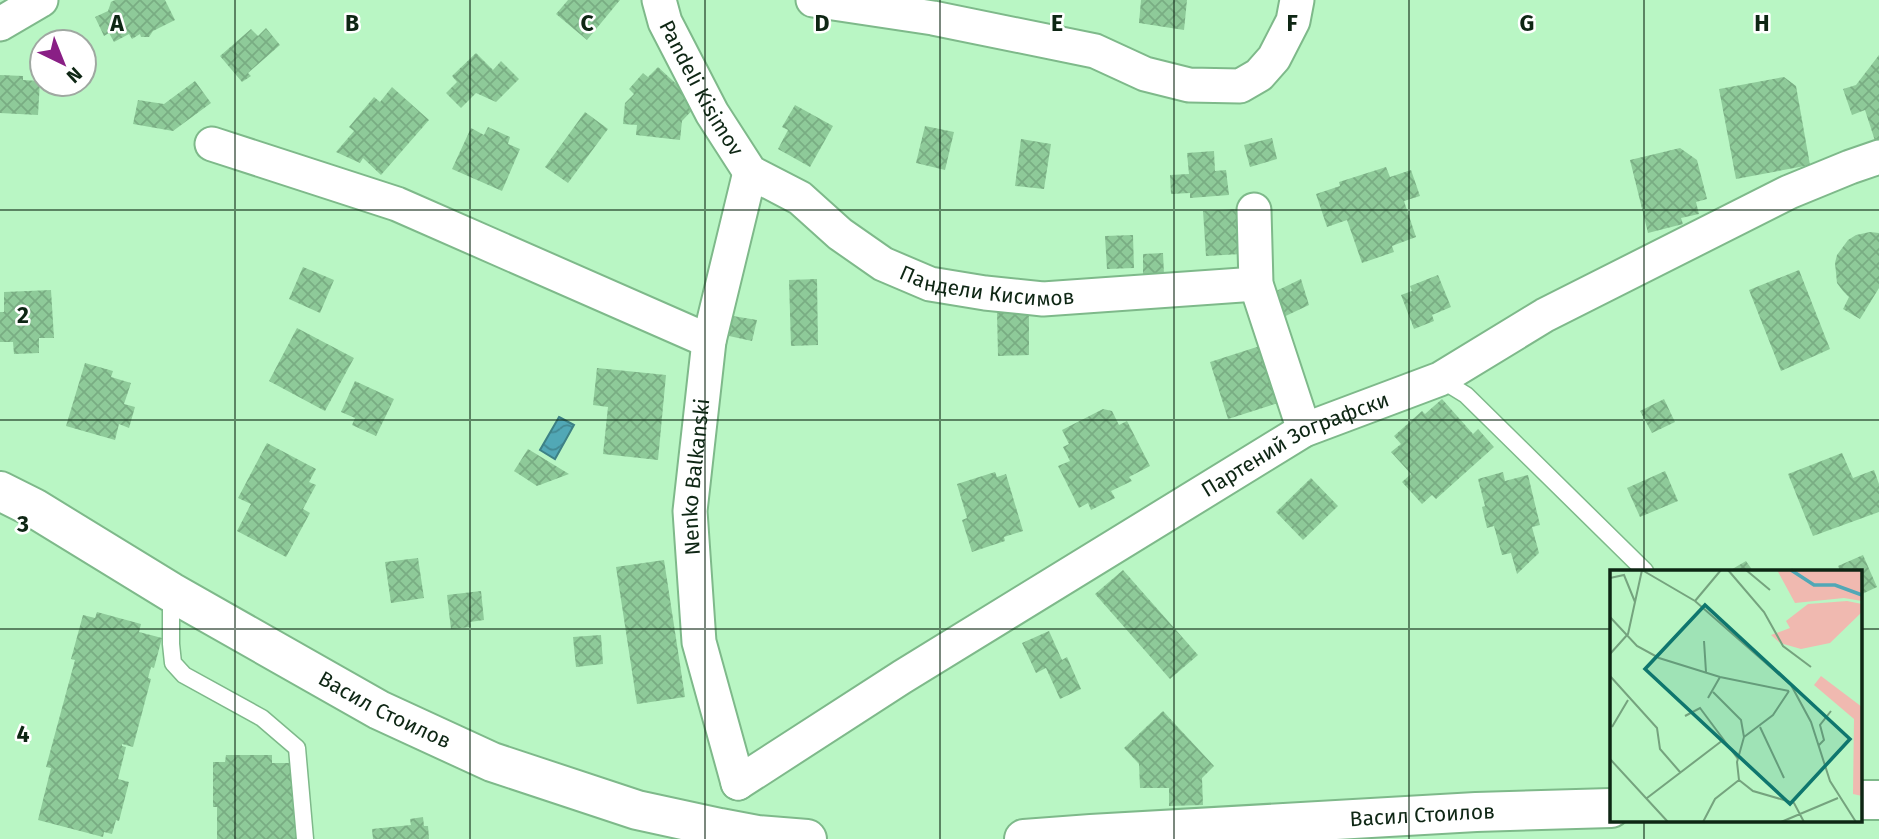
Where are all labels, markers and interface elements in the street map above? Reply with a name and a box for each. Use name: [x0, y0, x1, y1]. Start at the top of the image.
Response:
text: A: [109, 9, 124, 37]
text: B: [345, 9, 359, 37]
text: C: [580, 9, 594, 37]
text: D: [815, 9, 830, 37]
text: E: [1051, 9, 1063, 37]
text: F: [1286, 9, 1298, 37]
text: G: [1520, 9, 1534, 37]
text: H: [1754, 9, 1770, 37]
street label: Pandeli Kisimov: [653, 16, 749, 161]
north arrow: [28, 28, 98, 98]
text: N: [62, 62, 87, 88]
street label: Пандели Кисимов: [896, 260, 1075, 312]
text: 2: [17, 301, 29, 329]
street label: Партений Зографски: [1197, 386, 1393, 503]
street label: Nenko Balkanski: [677, 397, 715, 556]
text: 3: [16, 510, 29, 538]
inset map: [1610, 570, 1862, 822]
street label: Васил Стоилов: [314, 665, 455, 754]
text: 4: [17, 720, 30, 748]
street label: Васил Стоилов: [1349, 798, 1495, 832]

